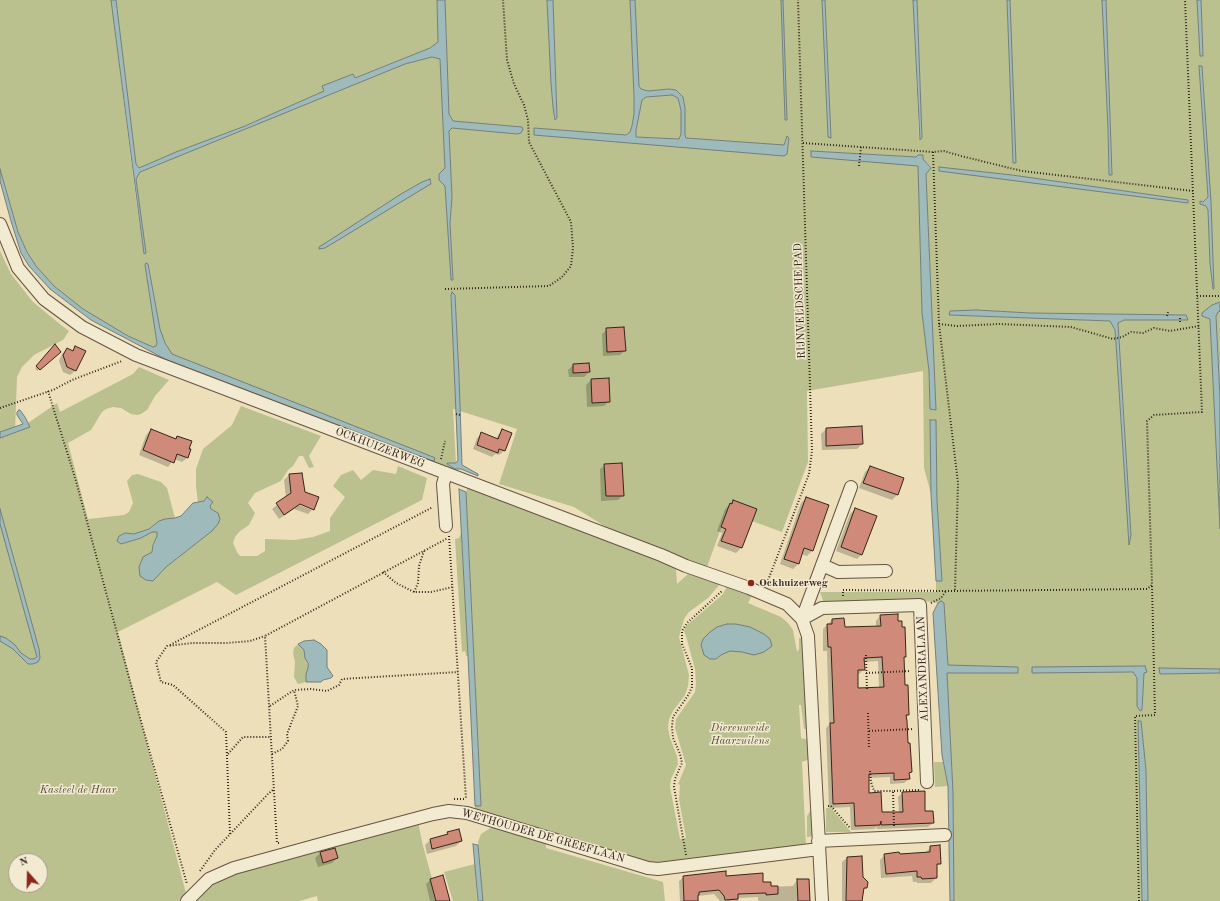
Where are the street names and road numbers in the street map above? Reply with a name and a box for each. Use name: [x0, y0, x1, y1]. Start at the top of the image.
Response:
street label: RIJNVELDSCHE PAD: [791, 243, 809, 359]
street label: OCKHUIZERWEG: [333, 425, 427, 471]
street label: ALEXANDRALAAN: [915, 616, 931, 722]
street label: WETHOUDER DE GREEFLAAN: [460, 806, 626, 866]

